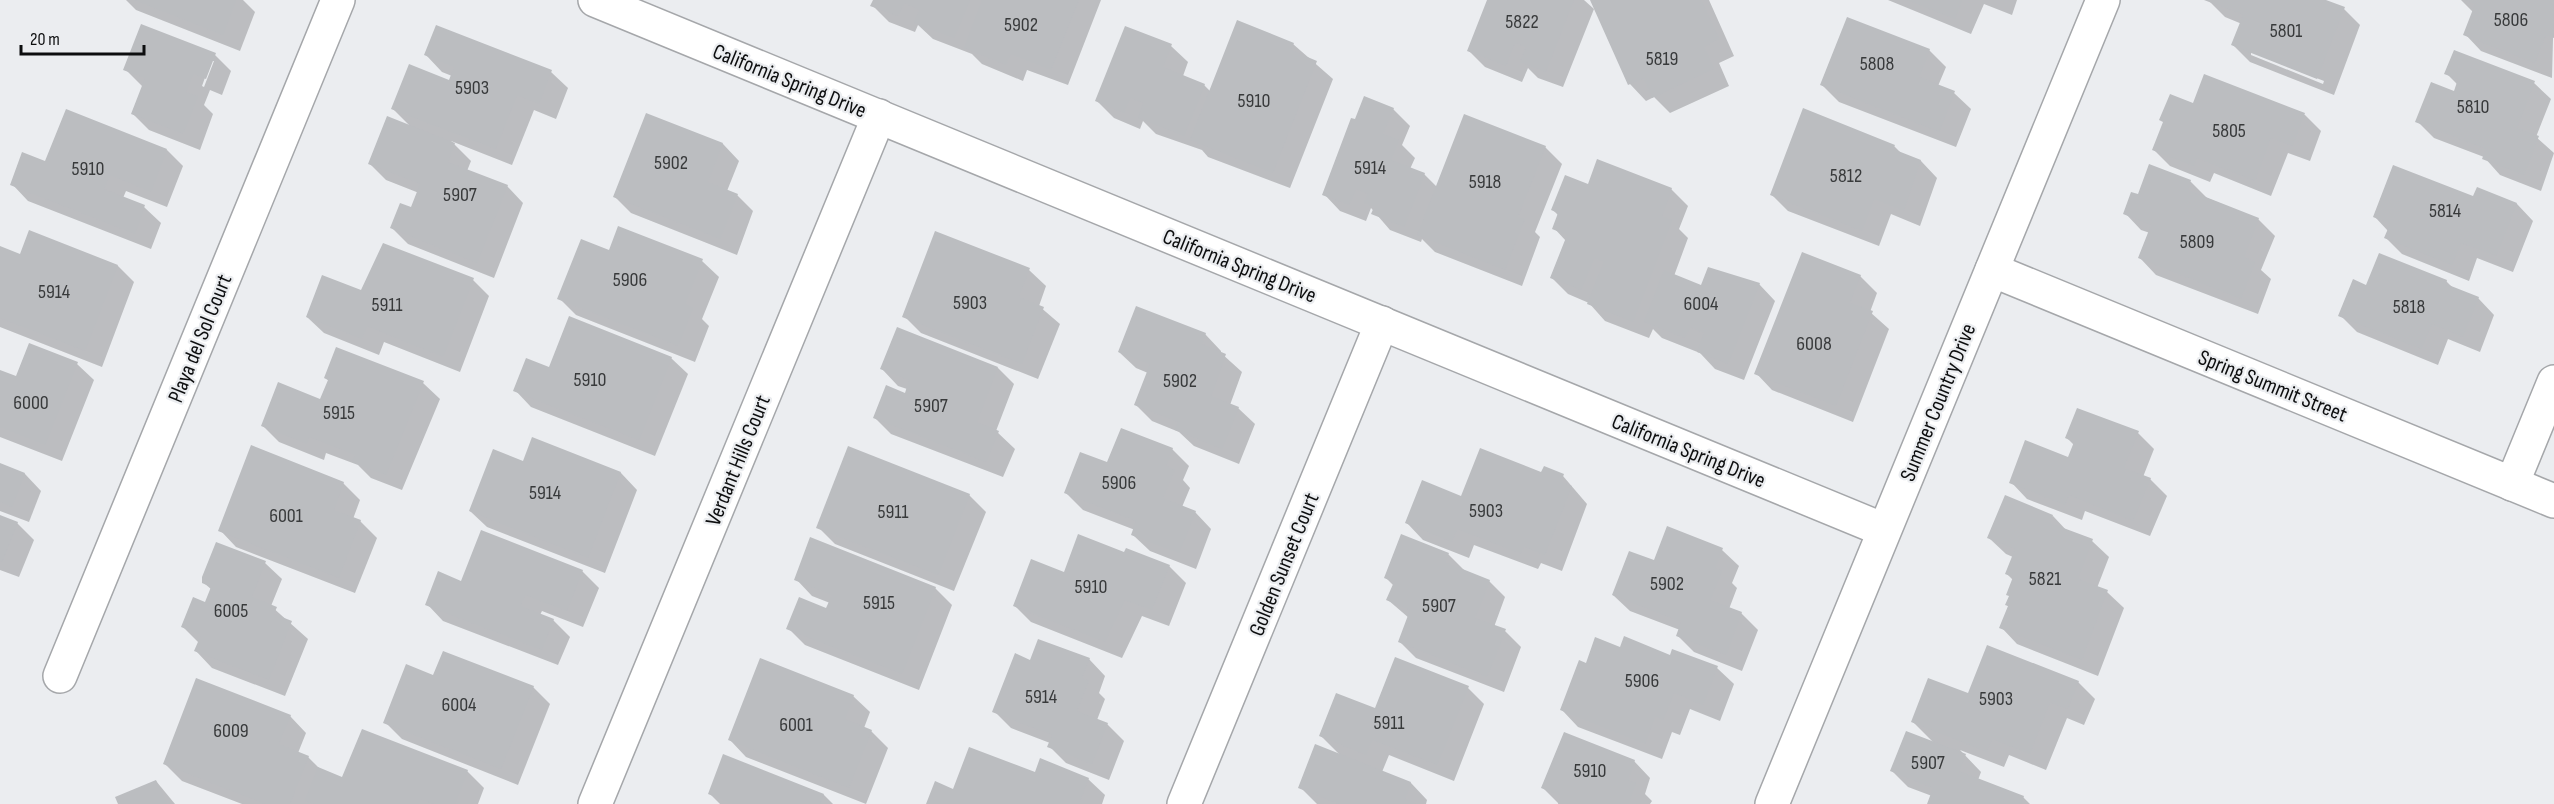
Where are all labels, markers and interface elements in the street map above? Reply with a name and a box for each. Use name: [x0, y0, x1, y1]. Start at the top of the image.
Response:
house number: 5806: [2494, 8, 2528, 32]
house number: 5822: [1505, 10, 1539, 34]
house number: 5902: [1004, 13, 1038, 37]
scale bar: [21, 18, 144, 56]
house number: 5801: [2270, 19, 2302, 43]
text: 20 m: [30, 29, 60, 50]
street label: California Spring Drive: [709, 38, 870, 124]
house number: 5819: [1646, 47, 1678, 71]
house number: 5808: [1860, 52, 1894, 76]
house number: 5903: [455, 76, 489, 100]
house number: 5910: [1238, 89, 1270, 113]
house number: 5810: [2457, 95, 2489, 119]
house number: 5805: [2212, 119, 2246, 143]
house number: 5902: [654, 151, 688, 175]
house number: 5914: [1354, 156, 1386, 180]
house number: 5910: [72, 157, 104, 181]
house number: 5812: [1830, 164, 1862, 188]
house number: 5918: [1469, 170, 1501, 194]
house number: 5907: [443, 183, 477, 207]
house number: 5814: [2429, 199, 2461, 223]
street label: California Spring Drive: [1159, 223, 1320, 309]
house number: 5809: [2180, 230, 2214, 254]
house number: 5906: [613, 268, 647, 292]
street label: Playa del Sol Court: [162, 270, 238, 407]
house number: 5914: [38, 280, 70, 304]
house number: 5903: [953, 291, 987, 315]
house number: 6004: [1684, 292, 1718, 316]
house number: 5911: [372, 293, 402, 317]
house number: 5818: [2393, 295, 2425, 319]
street label: Summer Country Drive: [1895, 320, 1982, 485]
house number: 6008: [1796, 332, 1832, 356]
street label: Spring Summit Street: [2194, 344, 2351, 429]
house number: 5910: [574, 368, 606, 392]
house number: 5902: [1163, 369, 1197, 393]
house number: 6000: [13, 391, 49, 415]
street label: Verdant Hills Court: [700, 391, 777, 530]
house number: 5907: [914, 394, 948, 418]
house number: 5915: [323, 401, 355, 425]
street label: California Spring Drive: [1608, 408, 1769, 494]
house number: 5906: [1102, 471, 1136, 495]
house number: 5914: [529, 481, 561, 505]
street label: Golden Sunset Court: [1243, 489, 1326, 640]
house number: 5903: [1469, 499, 1503, 523]
house number: 5911: [878, 500, 908, 524]
house number: 6001: [269, 504, 303, 528]
house number: 5821: [2029, 567, 2061, 591]
house number: 5902: [1650, 572, 1684, 596]
house number: 5910: [1075, 575, 1107, 599]
house number: 5915: [863, 591, 895, 615]
house number: 5907: [1422, 594, 1456, 618]
house number: 6005: [214, 599, 248, 623]
house number: 5906: [1625, 669, 1659, 693]
house number: 5914: [1025, 685, 1057, 709]
house number: 5903: [1979, 687, 2013, 711]
house number: 6004: [442, 693, 476, 717]
house number: 5911: [1374, 711, 1404, 735]
house number: 6001: [779, 713, 813, 737]
house number: 6009: [213, 719, 249, 743]
house number: 5907: [1911, 751, 1945, 775]
house number: 5910: [1574, 759, 1606, 783]

